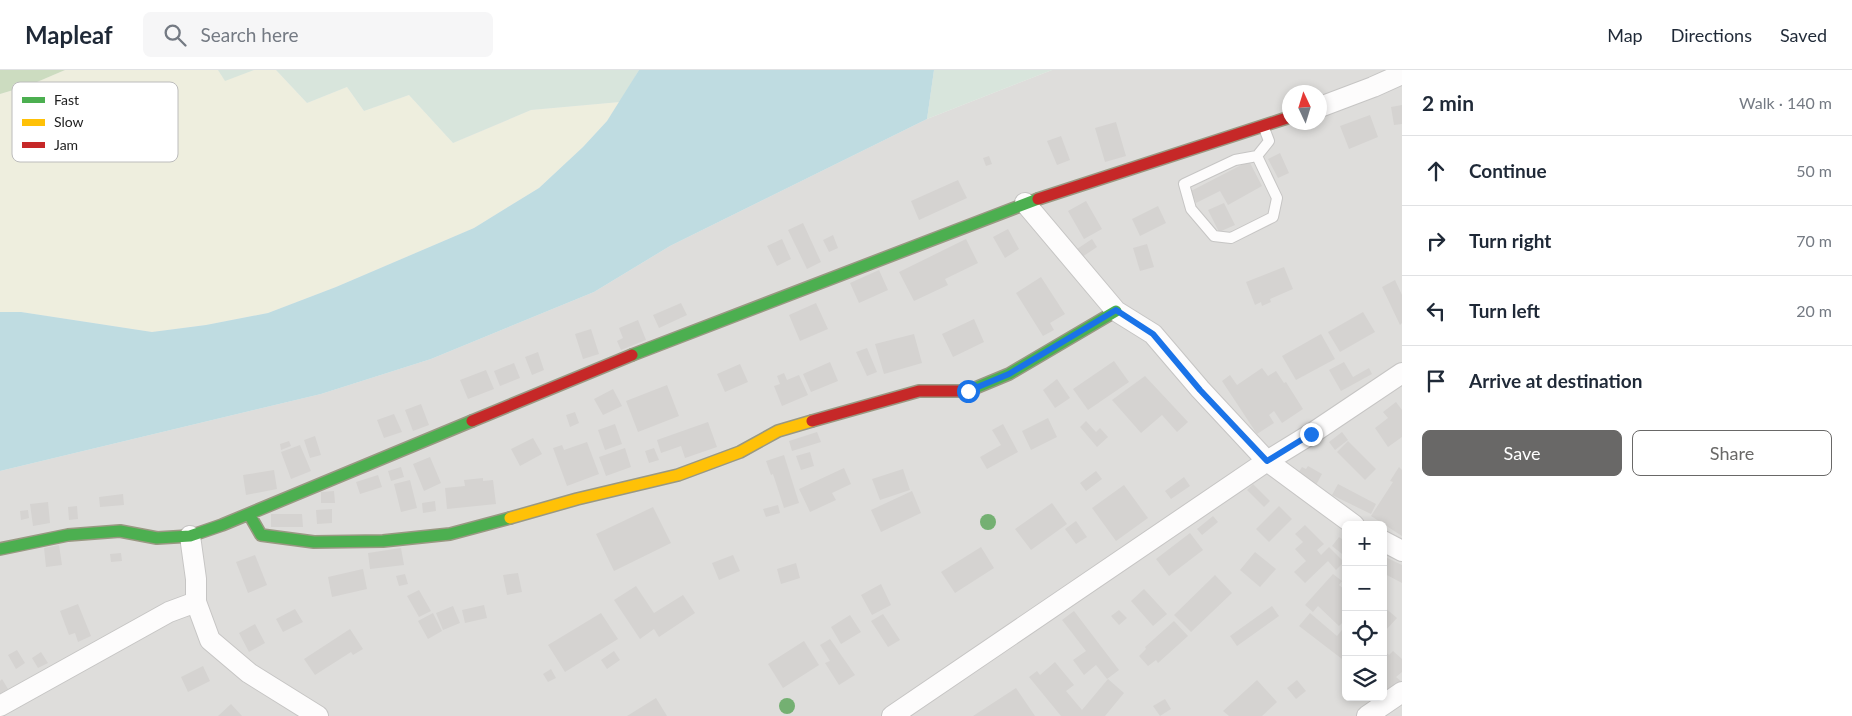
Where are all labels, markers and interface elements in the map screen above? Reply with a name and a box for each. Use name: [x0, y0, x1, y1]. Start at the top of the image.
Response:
search box: [143, 12, 493, 57]
text: Mapleaf: [25, 20, 113, 49]
icon: search: [161, 21, 189, 49]
text: Search here: [201, 23, 299, 46]
text: Map: [1607, 24, 1643, 46]
text: Directions: [1671, 24, 1752, 46]
text: Saved: [1780, 24, 1827, 46]
legend: [12, 82, 178, 162]
north arrow: [1282, 85, 1327, 130]
text: 2 min: [1422, 90, 1474, 115]
text: Fast: [54, 91, 79, 108]
text: Walk · 140 m: [1739, 93, 1832, 112]
text: Slow: [54, 113, 84, 130]
text: Jam: [54, 136, 78, 153]
icon: ahead: [1422, 157, 1450, 185]
text: Continue: [1469, 159, 1547, 182]
text: 50 m: [1796, 161, 1832, 180]
icon: right: [1422, 227, 1450, 255]
text: Turn right: [1469, 229, 1551, 252]
text: 70 m: [1796, 231, 1832, 250]
icon: left: [1422, 297, 1450, 325]
text: Turn left: [1469, 299, 1540, 322]
text: 20 m: [1796, 301, 1832, 320]
icon: arrive: [1422, 367, 1450, 395]
text: Arrive at destination: [1469, 369, 1642, 392]
route start: [957, 380, 980, 403]
route end: [1300, 423, 1323, 446]
button: Save: [1422, 430, 1622, 476]
button: Share: [1632, 430, 1832, 476]
map controls: [1342, 521, 1387, 701]
button: +: [1342, 521, 1387, 566]
button: −: [1342, 566, 1387, 611]
button: locate: [1342, 611, 1387, 656]
button: layers: [1342, 656, 1387, 701]

